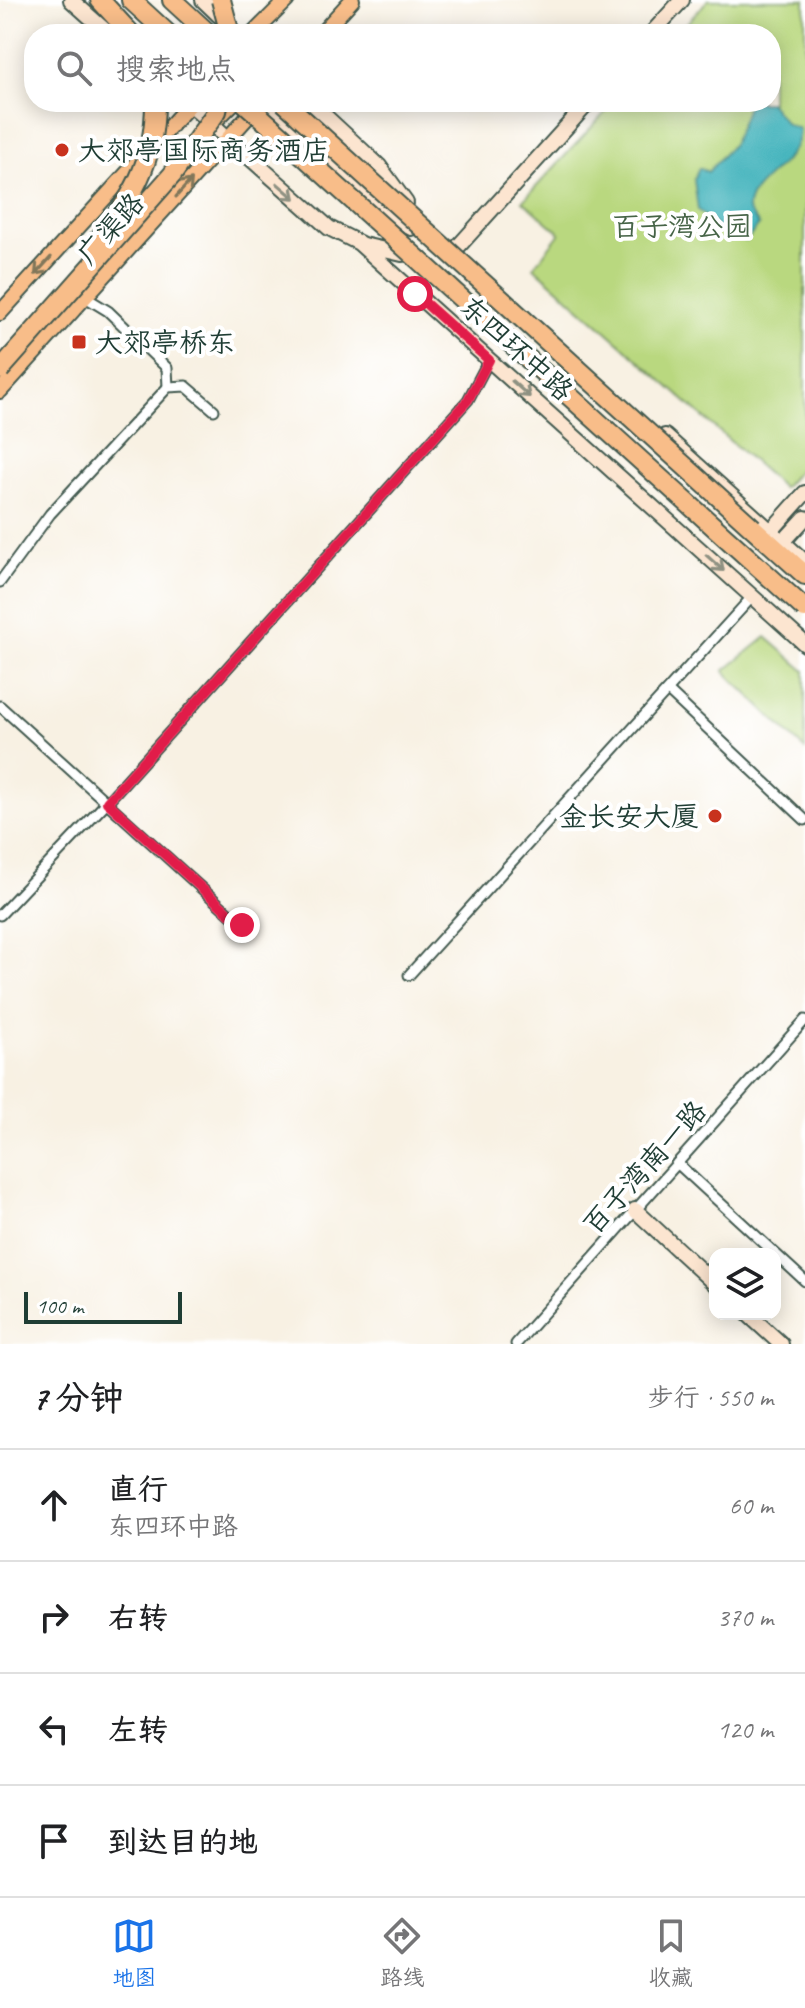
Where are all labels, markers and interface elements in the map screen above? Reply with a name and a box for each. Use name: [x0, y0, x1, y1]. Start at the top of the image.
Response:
search box: [24, 24, 781, 112]
icon: search: [52, 46, 96, 90]
text: 搜索地点: [116, 50, 236, 88]
place label: 大郊亭国际商务酒店: [78, 133, 330, 168]
marker: 大郊亭国际商务酒店: [53, 141, 71, 159]
one-way arrow: [174, 178, 193, 198]
one-way arrow: [276, 181, 296, 199]
street label: 广渠路: [69, 185, 151, 271]
park label: 百子湾公园: [612, 209, 752, 244]
one-way arrow: [34, 255, 52, 275]
route start: [397, 276, 433, 312]
street label: 东四环中路: [453, 289, 580, 408]
place label: 大郊亭桥东: [95, 325, 235, 360]
marker: 大郊亭桥东: [70, 333, 88, 351]
one-way arrow: [511, 380, 531, 398]
one-way arrow: [704, 553, 724, 571]
place label: 金长安大厦: [559, 799, 699, 834]
marker: 金长安大厦: [706, 807, 724, 825]
route end: [224, 907, 260, 943]
street label: 百子湾南一路: [575, 1093, 714, 1241]
map controls: [709, 1248, 781, 1320]
button: layers: [709, 1248, 781, 1320]
scale bar: [24, 1288, 182, 1324]
text: 100 m: [36, 1292, 83, 1320]
text: 7 分钟: [32, 1376, 123, 1419]
text: 步行 · 550 m: [648, 1381, 773, 1414]
text: 直行: [108, 1470, 168, 1508]
icon: ahead: [32, 1483, 76, 1527]
text: 60 m: [729, 1489, 773, 1522]
text: 东四环中路: [108, 1510, 238, 1543]
icon: right: [32, 1595, 76, 1639]
text: 右转: [108, 1599, 168, 1637]
text: 370 m: [717, 1601, 773, 1634]
icon: left: [32, 1707, 76, 1751]
text: 左转: [108, 1711, 168, 1749]
text: 120 m: [717, 1713, 773, 1746]
icon: arrive: [32, 1819, 76, 1863]
text: 到达目的地: [108, 1823, 258, 1861]
tab: 地图: [112, 1914, 156, 1992]
tab: 路线: [380, 1914, 425, 1992]
tab: 收藏: [649, 1914, 693, 1992]

